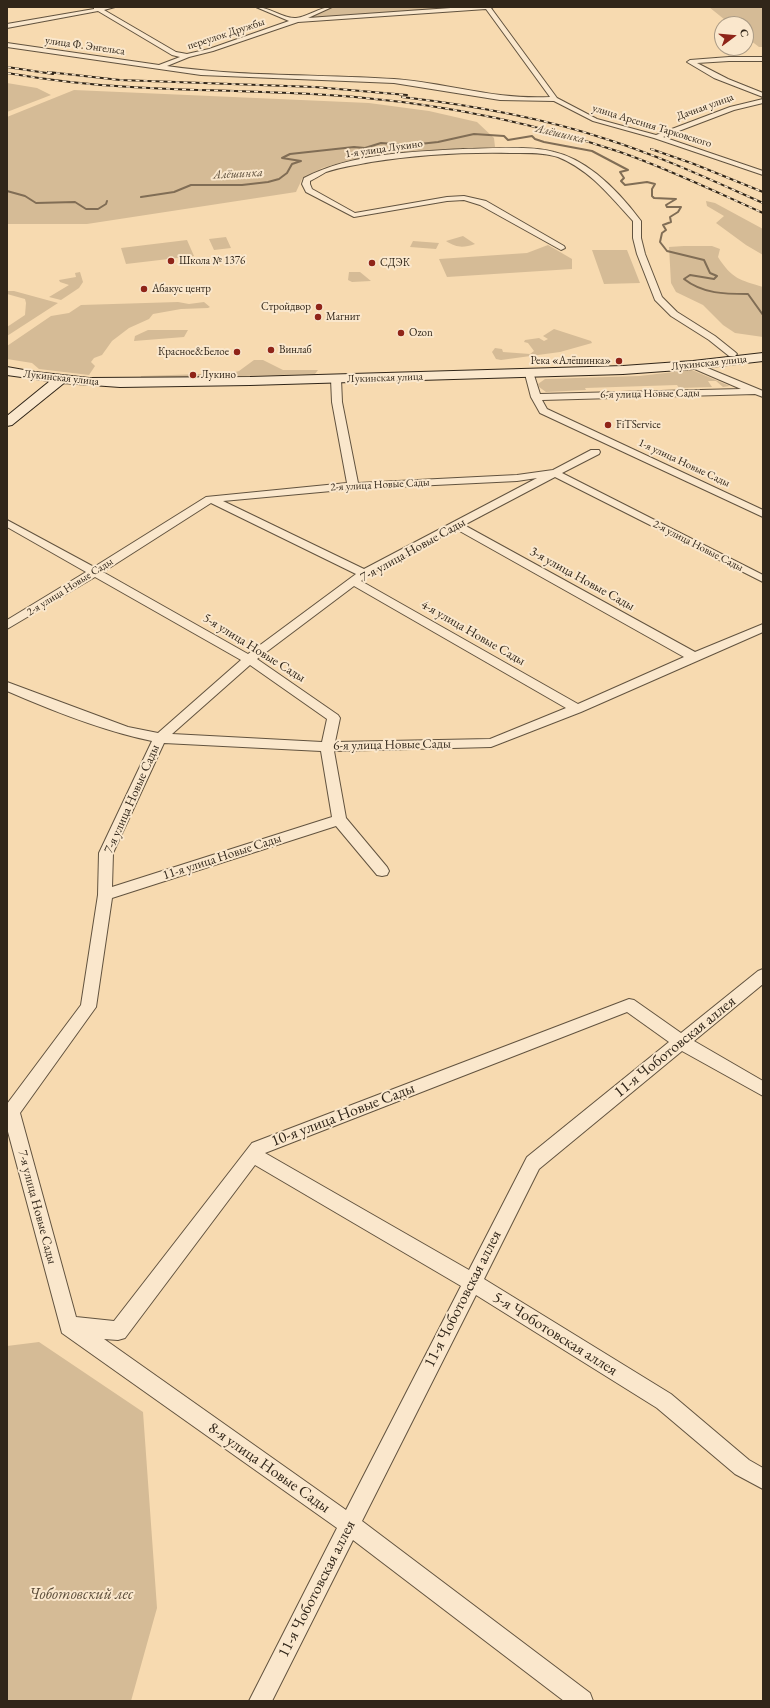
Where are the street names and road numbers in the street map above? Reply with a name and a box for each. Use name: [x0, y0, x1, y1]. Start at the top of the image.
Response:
street label: переулок Дружбы: [186, 15, 266, 53]
street label: улица Ф. Энгельса: [44, 34, 126, 58]
street label: Дачная улица: [675, 91, 735, 123]
street label: улица Арсения Тарковского: [591, 102, 713, 150]
street label: 1-я улица Лукино: [344, 137, 424, 161]
street label: Лукинская улица: [671, 352, 747, 374]
street label: Лукинская улица: [23, 367, 99, 389]
street label: Лукинская улица: [347, 370, 423, 386]
street label: 6-я улица Новые Сады: [600, 387, 700, 401]
street label: 1-я улица Новые Сады: [636, 436, 732, 490]
street label: 2-я улица Новые Сады: [330, 476, 430, 494]
street label: 7-я улица Новые Сады: [358, 515, 468, 585]
street label: 2-я улица Новые Сады: [651, 518, 745, 574]
street label: 3-я улица Новые Сады: [527, 544, 637, 614]
street label: 2-я улица Новые Сады: [24, 555, 116, 619]
street label: 4-я улица Новые Сады: [418, 597, 528, 669]
street label: 5-я улица Новые Сады: [200, 610, 308, 686]
street label: 6-я улица Новые Сады: [333, 736, 451, 754]
street label: 7-я улица Новые Сады: [101, 742, 163, 856]
street label: 11-я улица Новые Сады: [161, 830, 283, 884]
street label: 11-я Чоботовская аллея: [610, 992, 740, 1102]
street label: 10-я улица Новые Сады: [268, 1079, 418, 1151]
street label: 7-я улица Новые Сады: [14, 1148, 60, 1266]
street label: 11-я Чоботовская аллея: [420, 1227, 506, 1371]
street label: 5-я Чоботовская аллея: [489, 1288, 621, 1380]
street label: 8-я улица Новые Сады: [204, 1419, 334, 1517]
street label: 11-я Чоботовская аллея: [274, 1517, 360, 1661]

